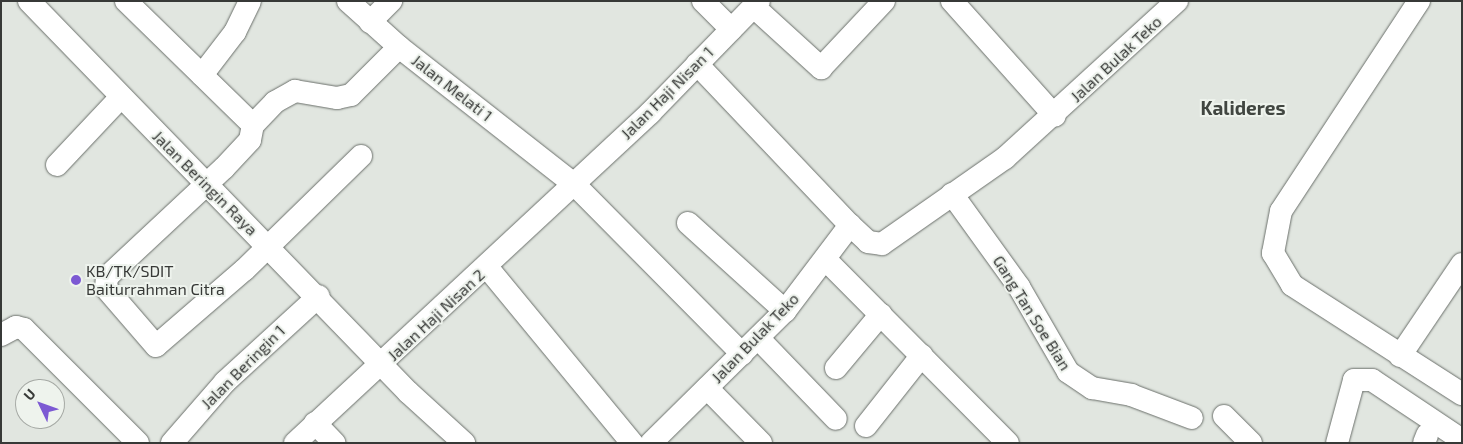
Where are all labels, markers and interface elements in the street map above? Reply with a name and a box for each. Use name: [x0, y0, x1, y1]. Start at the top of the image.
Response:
street label: Jalan Bulak Teko: [1066, 12, 1166, 106]
street label: Jalan Haji Nisan 1: [617, 43, 717, 143]
street label: Jalan Melati 1: [408, 51, 496, 125]
district label: Kalideres: [1200, 97, 1286, 119]
street label: Jalan Beringin Raya: [149, 127, 261, 239]
street label: Gang Tan Soe Bian: [989, 252, 1075, 374]
place label: KB/TK/SDIT Baiturrahman Citra: [86, 261, 225, 299]
street label: Jalan Haji Nisan 2: [384, 265, 488, 365]
marker: KB/TK/SDIT Baiturrahman Citra: [70, 274, 82, 286]
street label: Jalan Bulak Teko: [707, 289, 803, 387]
street label: Jalan Beringin 1: [197, 321, 289, 413]
north arrow: [15, 379, 65, 429]
text: U: [20, 385, 39, 404]

